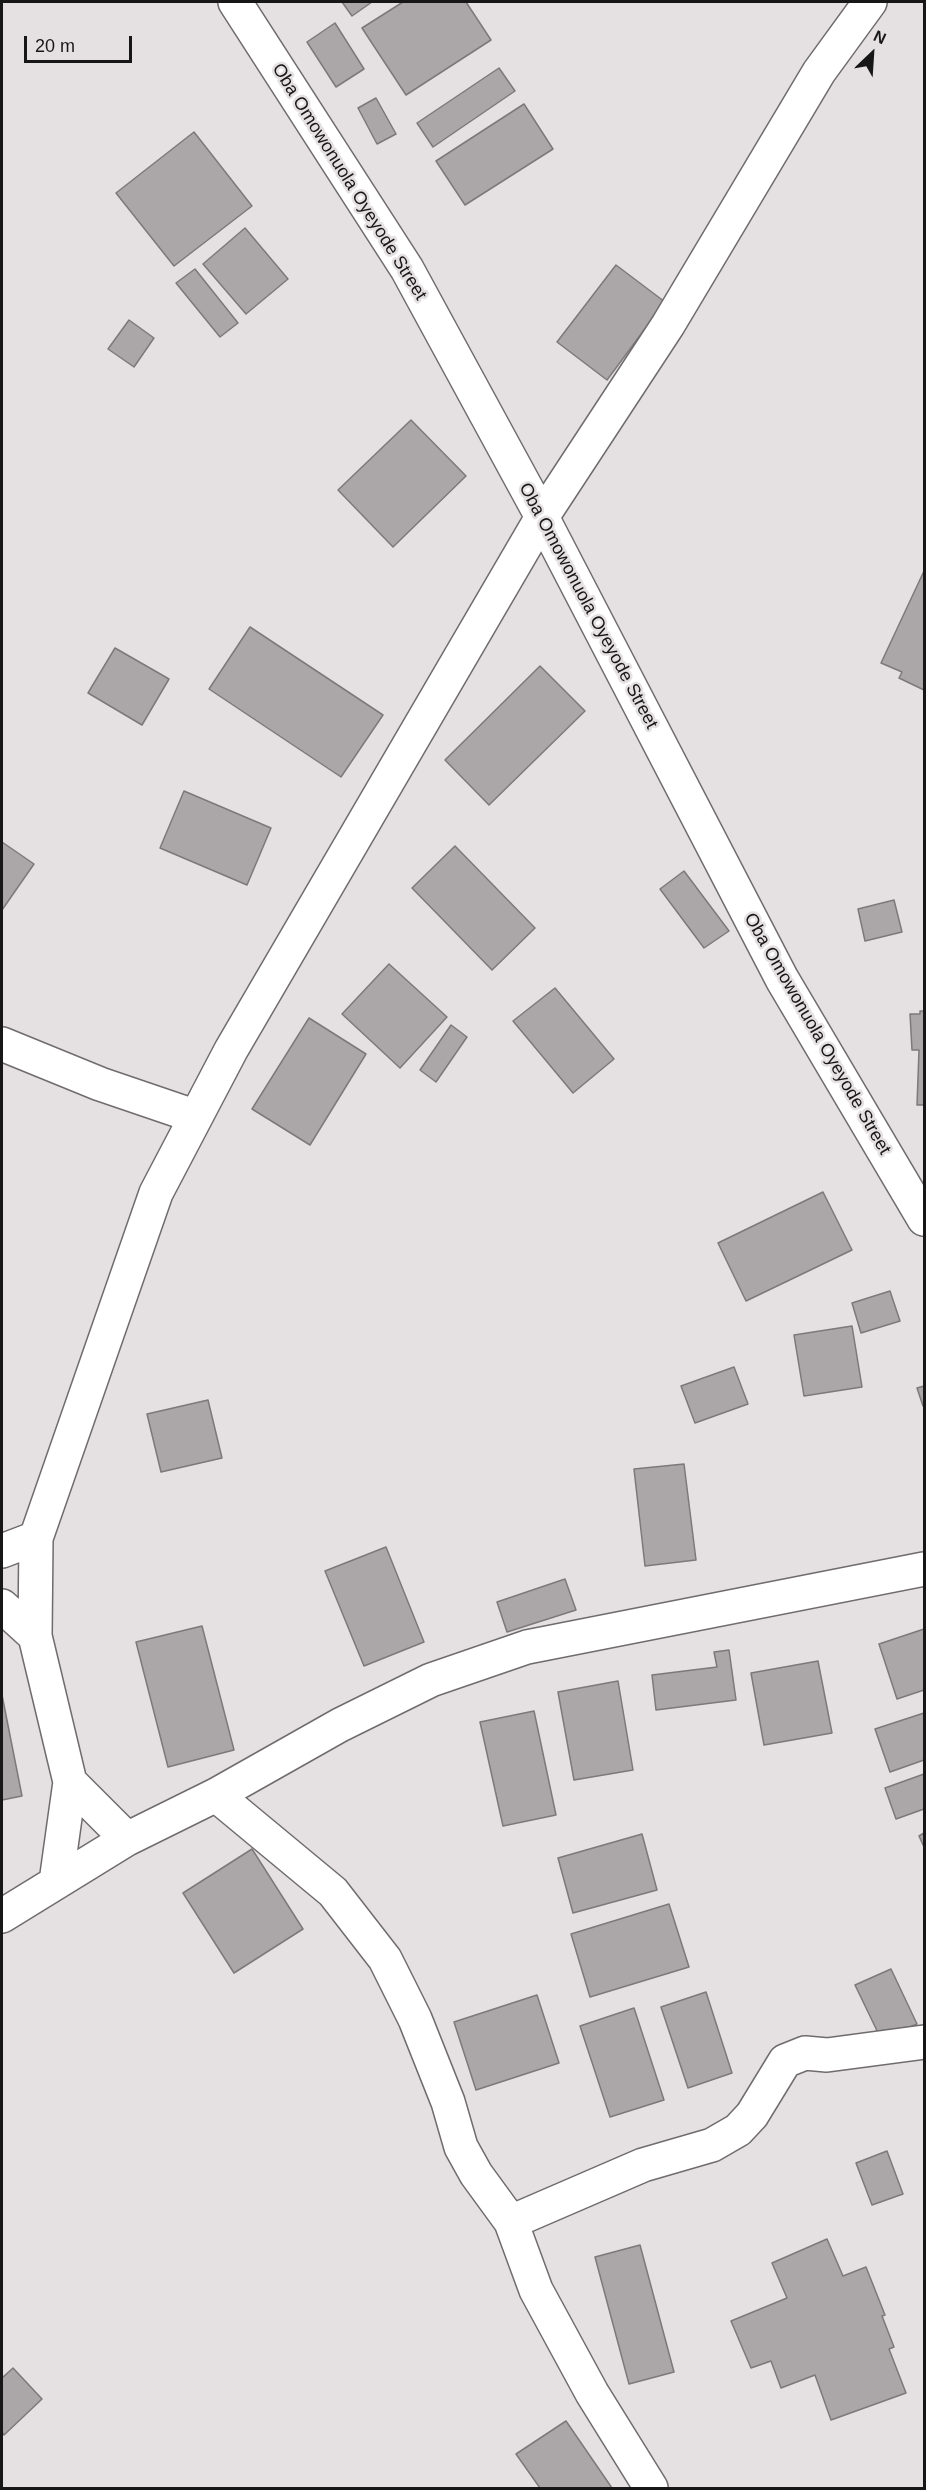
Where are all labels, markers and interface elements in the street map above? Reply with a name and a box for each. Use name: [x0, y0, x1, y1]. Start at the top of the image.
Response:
scale bar: [27, 24, 135, 62]
north arrow: [842, 24, 902, 84]
text: N: [871, 27, 889, 47]
text: 20 m: [35, 36, 75, 56]
street label: Oba Omowonuola Oyeyode Street: [267, 60, 431, 304]
street label: Oba Omowonuola Oyeyode Street: [514, 479, 662, 733]
street label: Oba Omowonuola Oyeyode Street: [739, 909, 895, 1159]

